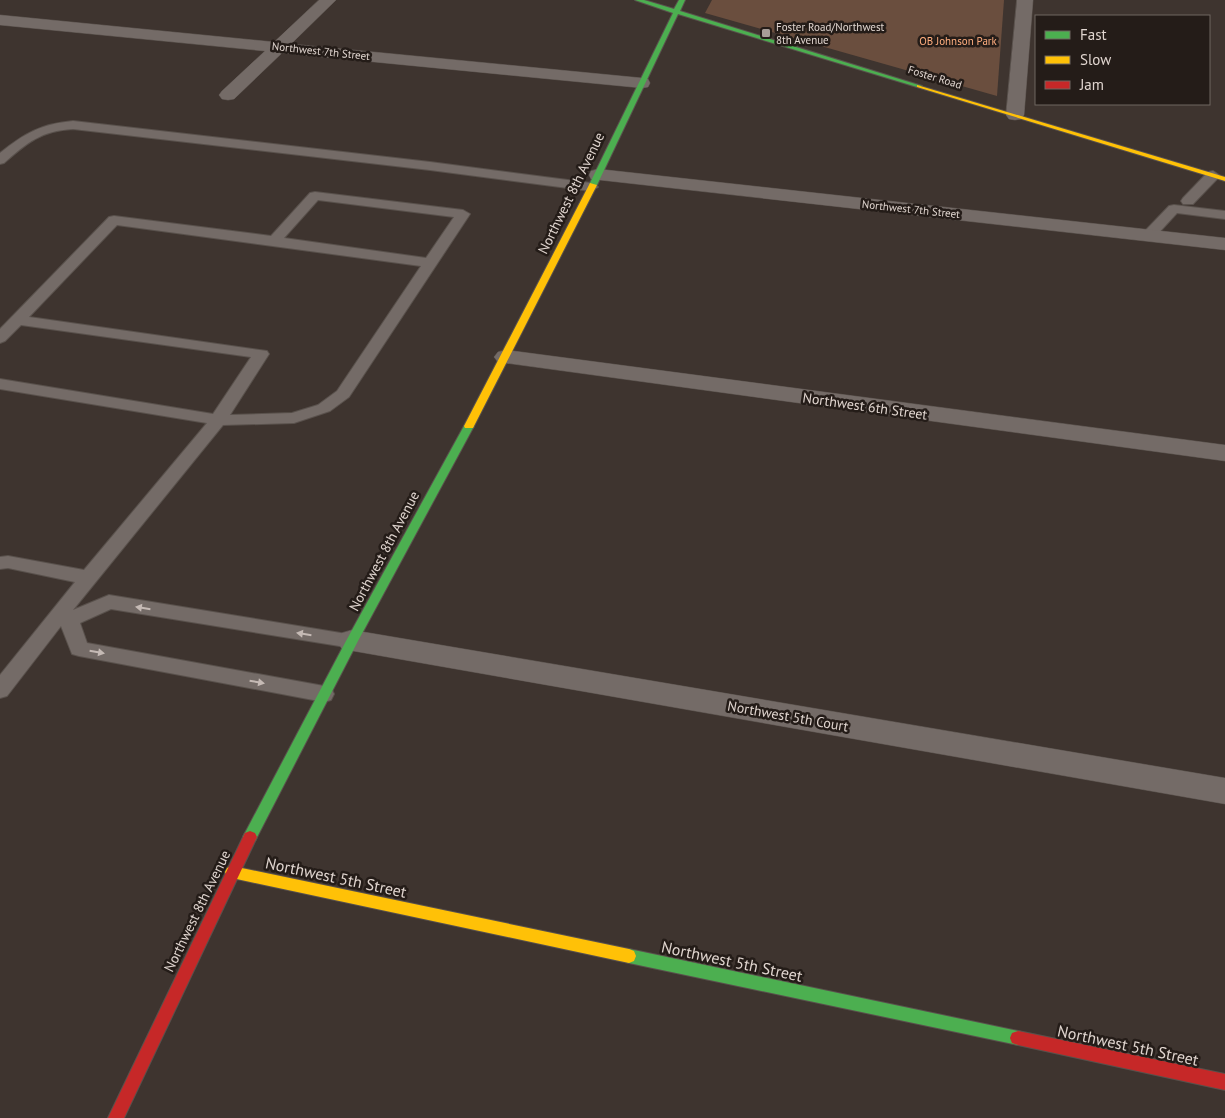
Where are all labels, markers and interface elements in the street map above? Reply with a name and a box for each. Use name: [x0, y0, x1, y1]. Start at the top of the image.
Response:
legend: [1035, 15, 1210, 105]
place label: Foster Road/Northwest 8th Avenue: [776, 20, 885, 47]
text: Fast: [1080, 25, 1107, 44]
marker: Foster Road/Northwest 8th Avenue: [760, 27, 772, 39]
park label: OB Johnson Park: [919, 34, 998, 48]
street label: Northwest 7th Street: [271, 39, 371, 63]
text: Slow: [1080, 50, 1111, 69]
street label: Foster Road: [906, 62, 964, 92]
text: Jam: [1079, 75, 1104, 94]
street label: Northwest 8th Avenue: [534, 129, 608, 257]
street label: Northwest 7th Street: [861, 197, 961, 221]
street label: Northwest 6th Street: [802, 388, 929, 424]
street label: Northwest 8th Avenue: [345, 488, 423, 614]
one-way arrow: [135, 604, 151, 612]
one-way arrow: [295, 629, 311, 637]
one-way arrow: [90, 649, 106, 657]
one-way arrow: [250, 678, 266, 686]
street label: Northwest 5th Court: [726, 697, 850, 736]
street label: Northwest 8th Avenue: [160, 847, 234, 975]
street label: Northwest 5th Street: [264, 852, 409, 902]
street label: Northwest 5th Street: [660, 936, 805, 986]
street label: Northwest 5th Street: [1056, 1020, 1201, 1070]

